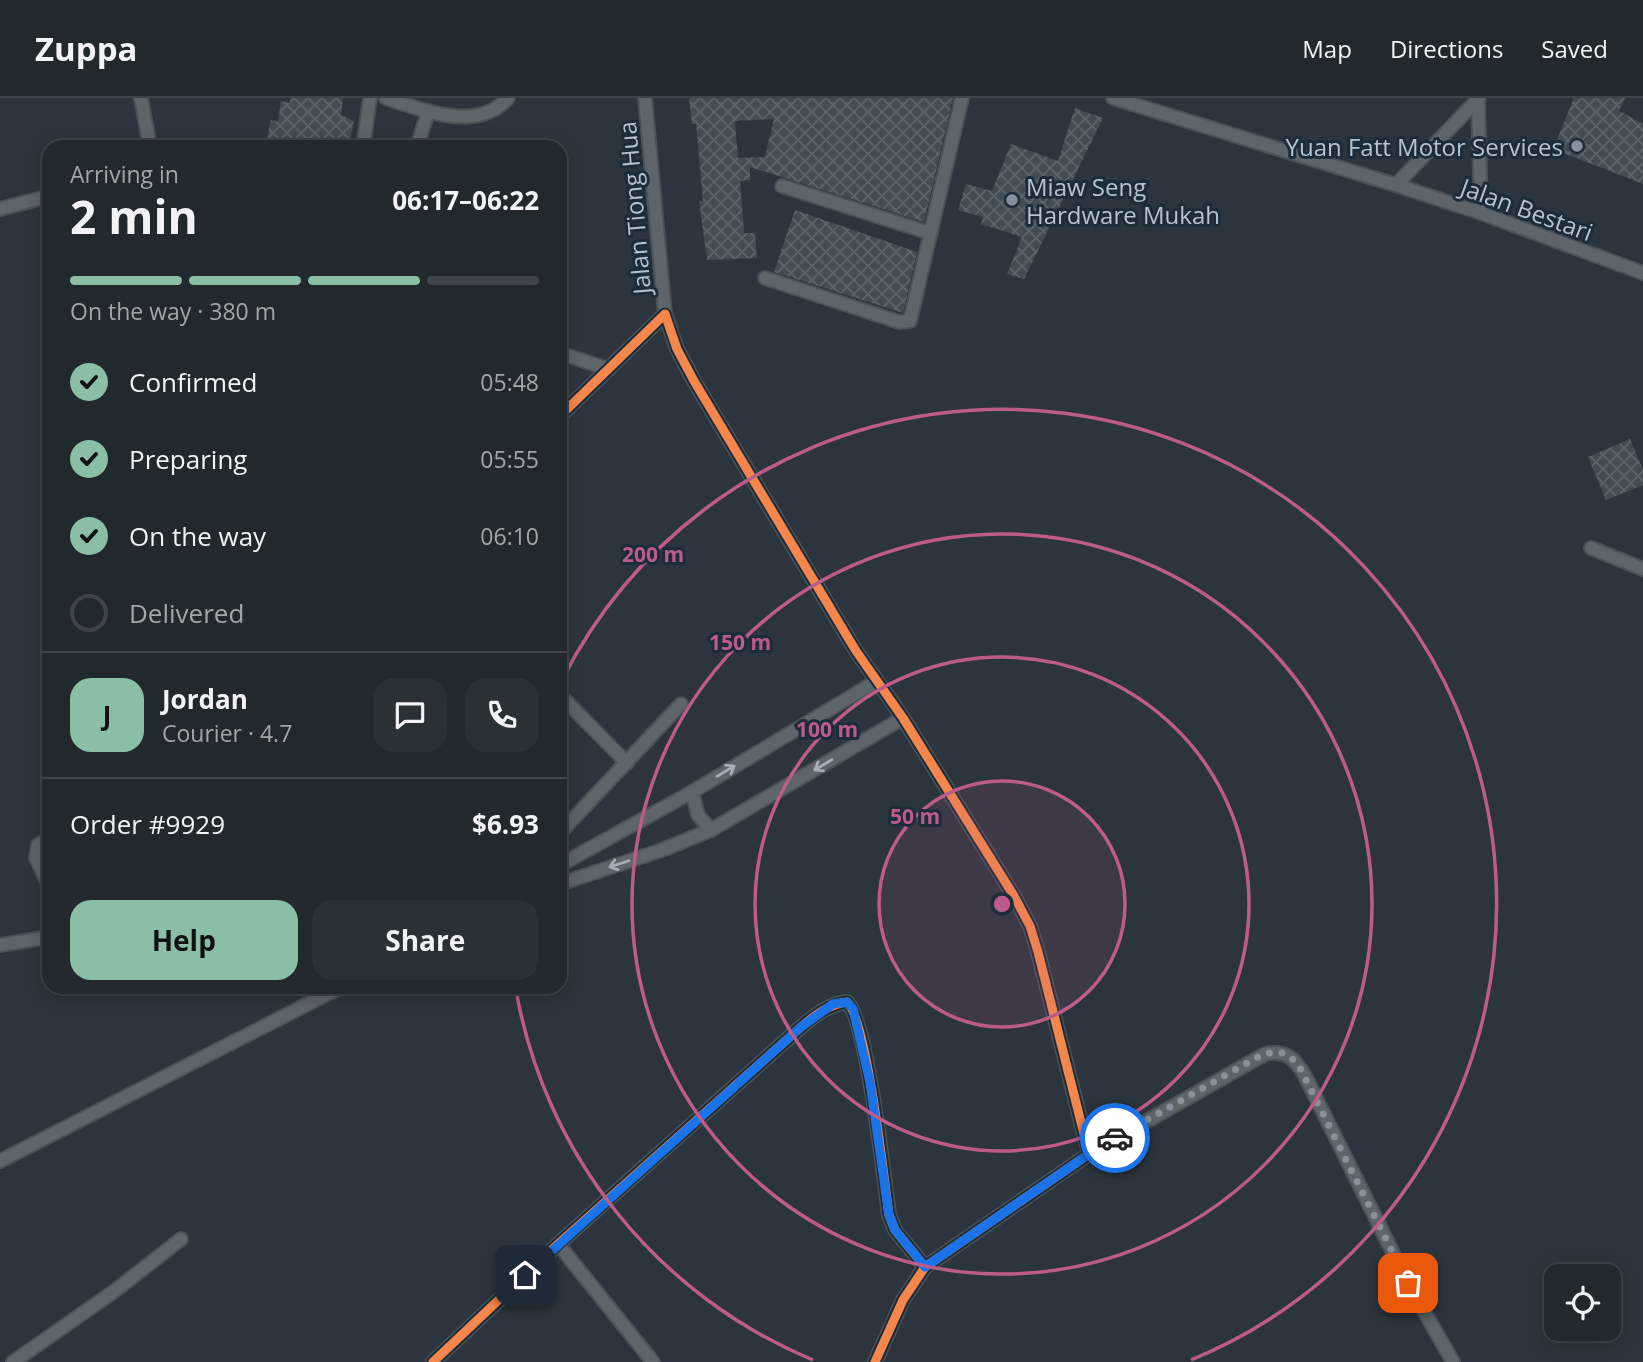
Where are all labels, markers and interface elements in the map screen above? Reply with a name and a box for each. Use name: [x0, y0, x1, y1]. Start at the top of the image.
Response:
text: Zuppa: [35, 26, 138, 71]
text: Map: [1302, 32, 1352, 65]
text: Directions: [1390, 32, 1503, 65]
text: Saved: [1541, 32, 1608, 65]
street label: Jalan Tiong Hua: [610, 120, 658, 298]
place label: Yuan Fatt Motor Services: [1286, 130, 1563, 163]
marker: Yuan Fatt Motor Services: [1569, 138, 1585, 154]
text: Arriving in: [70, 158, 179, 190]
street label: Jalan Bestari: [1454, 169, 1598, 248]
place label: Miaw Seng Hardware Mukah: [1026, 170, 1220, 231]
text: 06:17–06:22: [392, 182, 539, 218]
text: 2 min: [70, 185, 198, 247]
marker: Miaw Seng Hardware Mukah: [1004, 192, 1020, 208]
text: On the way · 380 m: [70, 295, 276, 327]
icon: check: [70, 363, 108, 401]
text: Confirmed: [129, 364, 257, 400]
text: 05:48: [480, 366, 539, 398]
icon: check: [70, 440, 108, 478]
text: Preparing: [129, 441, 247, 477]
text: 05:55: [480, 443, 539, 475]
icon: check: [70, 517, 108, 555]
text: On the way: [129, 518, 266, 554]
text: 06:10: [480, 520, 539, 552]
text: 200 m: [622, 540, 684, 568]
text: Delivered: [129, 595, 244, 631]
text: 150 m: [709, 628, 771, 656]
button: chat: [373, 678, 447, 752]
button: phone: [465, 678, 539, 752]
text: Jordan: [162, 681, 248, 717]
text: J: [103, 697, 111, 733]
text: 100 m: [796, 715, 858, 743]
text: Courier · 4.7: [162, 717, 292, 749]
one-way arrow: [813, 758, 833, 772]
one-way arrow: [715, 764, 735, 778]
text: 50 m: [890, 802, 940, 830]
text: Order #9929: [70, 806, 225, 842]
text: $6.93: [472, 806, 539, 842]
one-way arrow: [608, 858, 630, 871]
centre of rings: [990, 892, 1014, 916]
button: Help: [70, 900, 298, 980]
button: Share: [312, 900, 539, 980]
courier: [1080, 1103, 1150, 1173]
icon: car: [1096, 1119, 1134, 1157]
pin: [495, 1245, 555, 1305]
pin: [1378, 1253, 1438, 1313]
icon: home: [506, 1256, 544, 1294]
icon: bag: [1389, 1264, 1427, 1302]
map controls: [1544, 1264, 1621, 1341]
button: locate: [1544, 1264, 1621, 1341]

